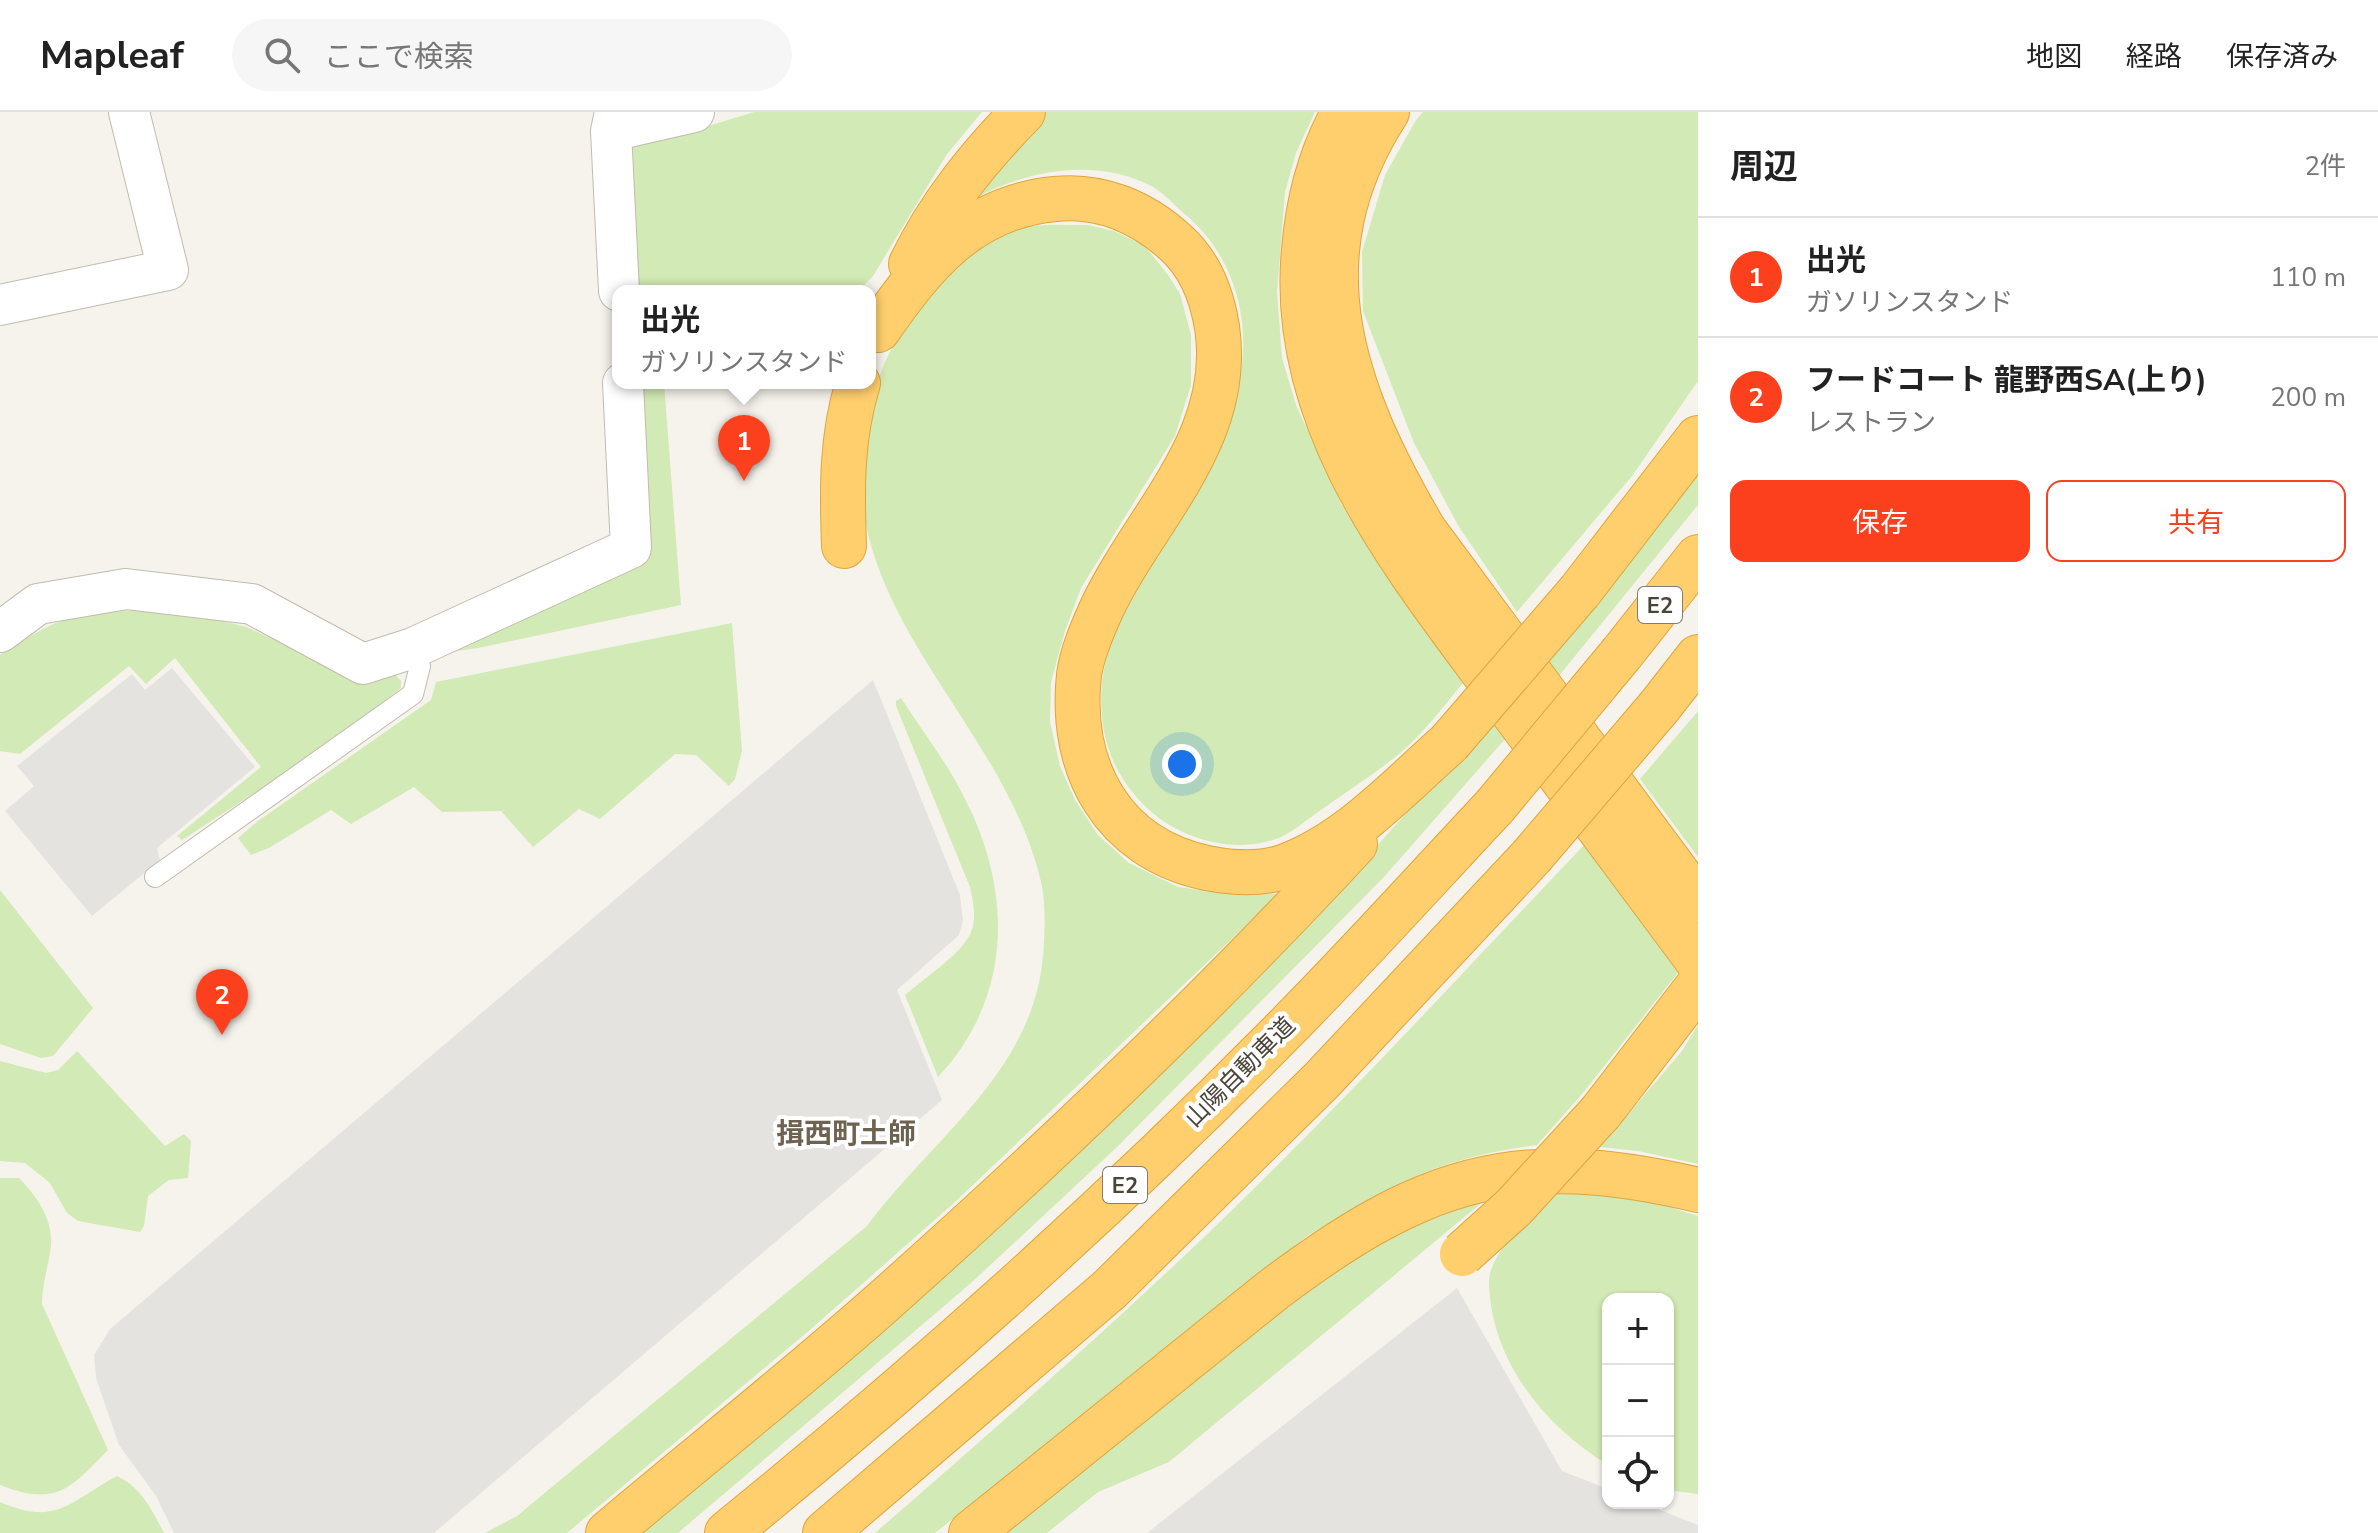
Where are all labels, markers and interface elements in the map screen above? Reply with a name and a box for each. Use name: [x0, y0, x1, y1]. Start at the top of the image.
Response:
search box: [232, 19, 792, 91]
text: Mapleaf: [40, 30, 184, 81]
icon: search: [260, 33, 304, 77]
text: ここで検索: [324, 37, 474, 78]
text: 地図: [2026, 38, 2082, 76]
text: 経路: [2126, 38, 2182, 76]
text: 保存済み: [2226, 38, 2338, 76]
text: 周辺: [1730, 144, 1798, 190]
text: 2件: [2304, 149, 2346, 184]
text: 出光: [1806, 240, 1866, 281]
text: 1: [1748, 260, 1764, 295]
text: 110 m: [2270, 260, 2346, 295]
popup: [612, 285, 876, 389]
text: ガソリンスタンド: [1806, 285, 2013, 320]
text: 出光: [640, 300, 700, 341]
text: ガソリンスタンド: [640, 345, 848, 380]
text: フードコート 龍野西SA(上り): [1806, 360, 2207, 401]
text: 2: [1748, 380, 1764, 415]
text: 200 m: [2270, 380, 2346, 415]
text: レストラン: [1806, 405, 1936, 440]
pin: 1: [718, 415, 770, 481]
button: 保存: [1730, 480, 2030, 562]
button: 共有: [2046, 480, 2346, 562]
road number: E2: [1638, 587, 1682, 623]
your location: [1162, 744, 1202, 784]
pin: 2: [196, 969, 248, 1035]
street label: 山陽自動車道: [1178, 1010, 1302, 1134]
district label: 揖西町土師: [776, 1115, 916, 1153]
road number: E2: [1103, 1167, 1147, 1203]
map controls: [1602, 1293, 1674, 1509]
button: +: [1602, 1293, 1674, 1365]
button: −: [1602, 1365, 1674, 1437]
button: locate: [1602, 1437, 1674, 1509]

